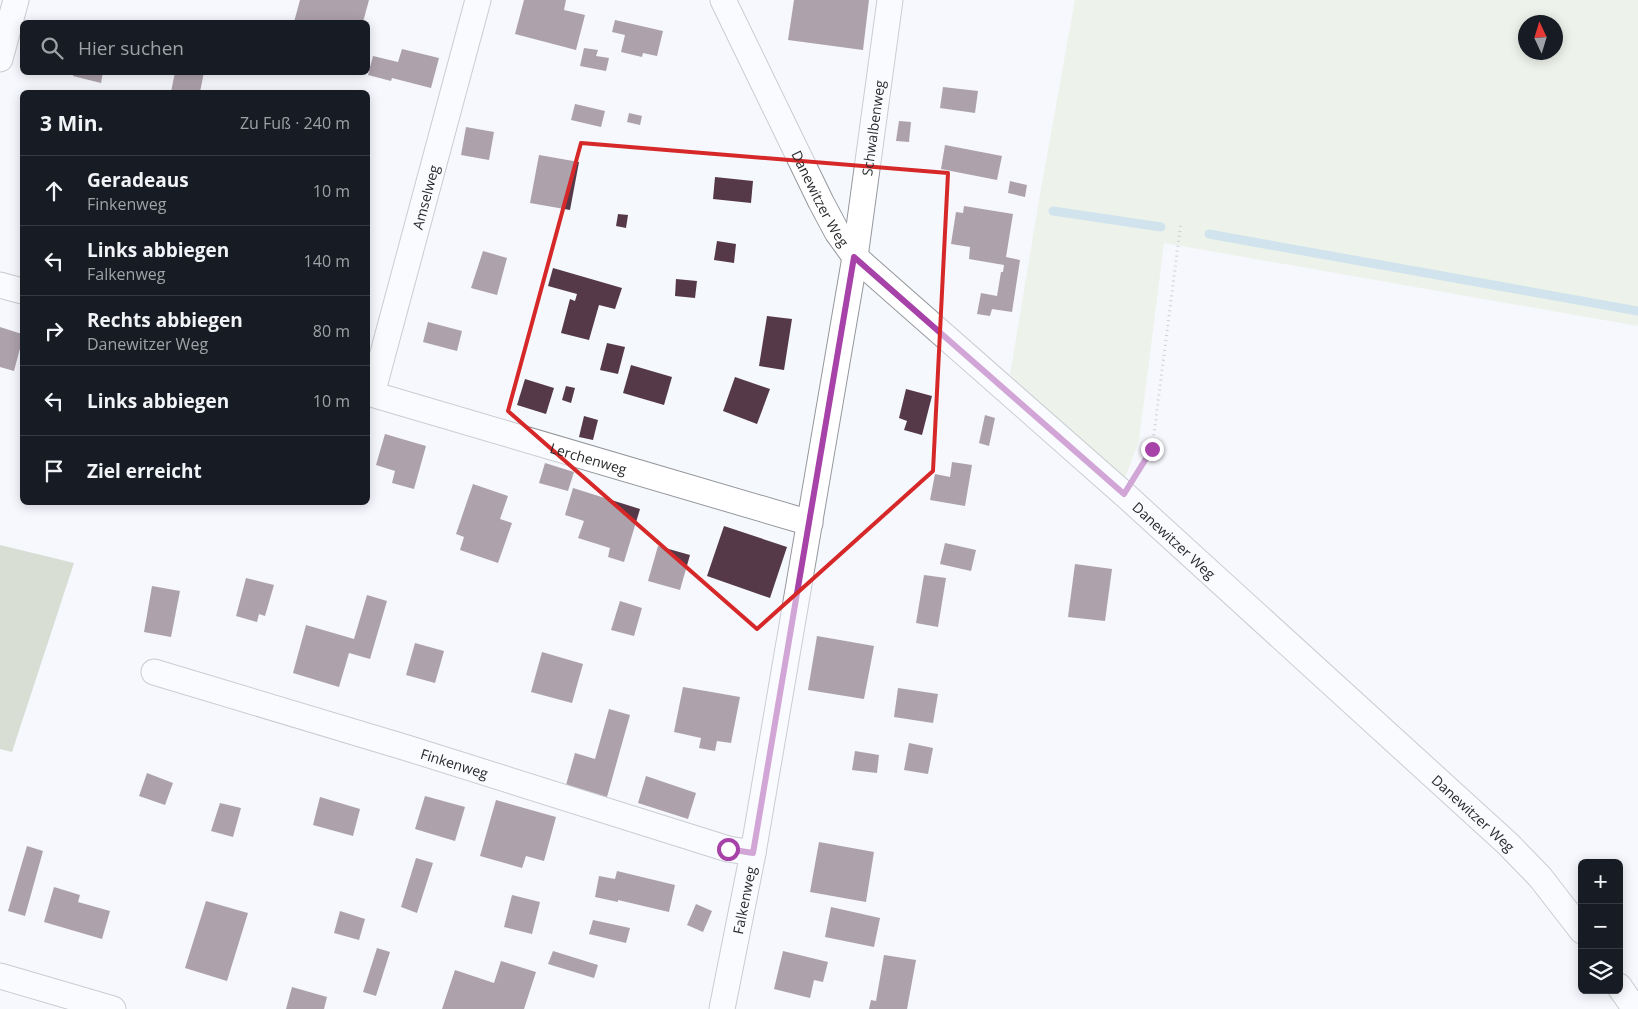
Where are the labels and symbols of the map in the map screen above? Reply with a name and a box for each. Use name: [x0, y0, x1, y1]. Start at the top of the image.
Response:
north arrow: [1518, 15, 1563, 60]
street label: Schwalbenweg: [857, 78, 889, 177]
street label: Danewitzer Weg: [788, 147, 854, 250]
street label: Amselweg: [407, 162, 443, 231]
street label: Lerchenweg: [548, 438, 630, 478]
route end: [1141, 438, 1164, 461]
street label: Danewitzer Weg: [1129, 497, 1220, 583]
street label: Finkenweg: [419, 743, 491, 783]
street label: Danewitzer Weg: [1428, 770, 1520, 856]
route start: [717, 838, 740, 861]
street label: Falkenweg: [728, 864, 760, 936]

